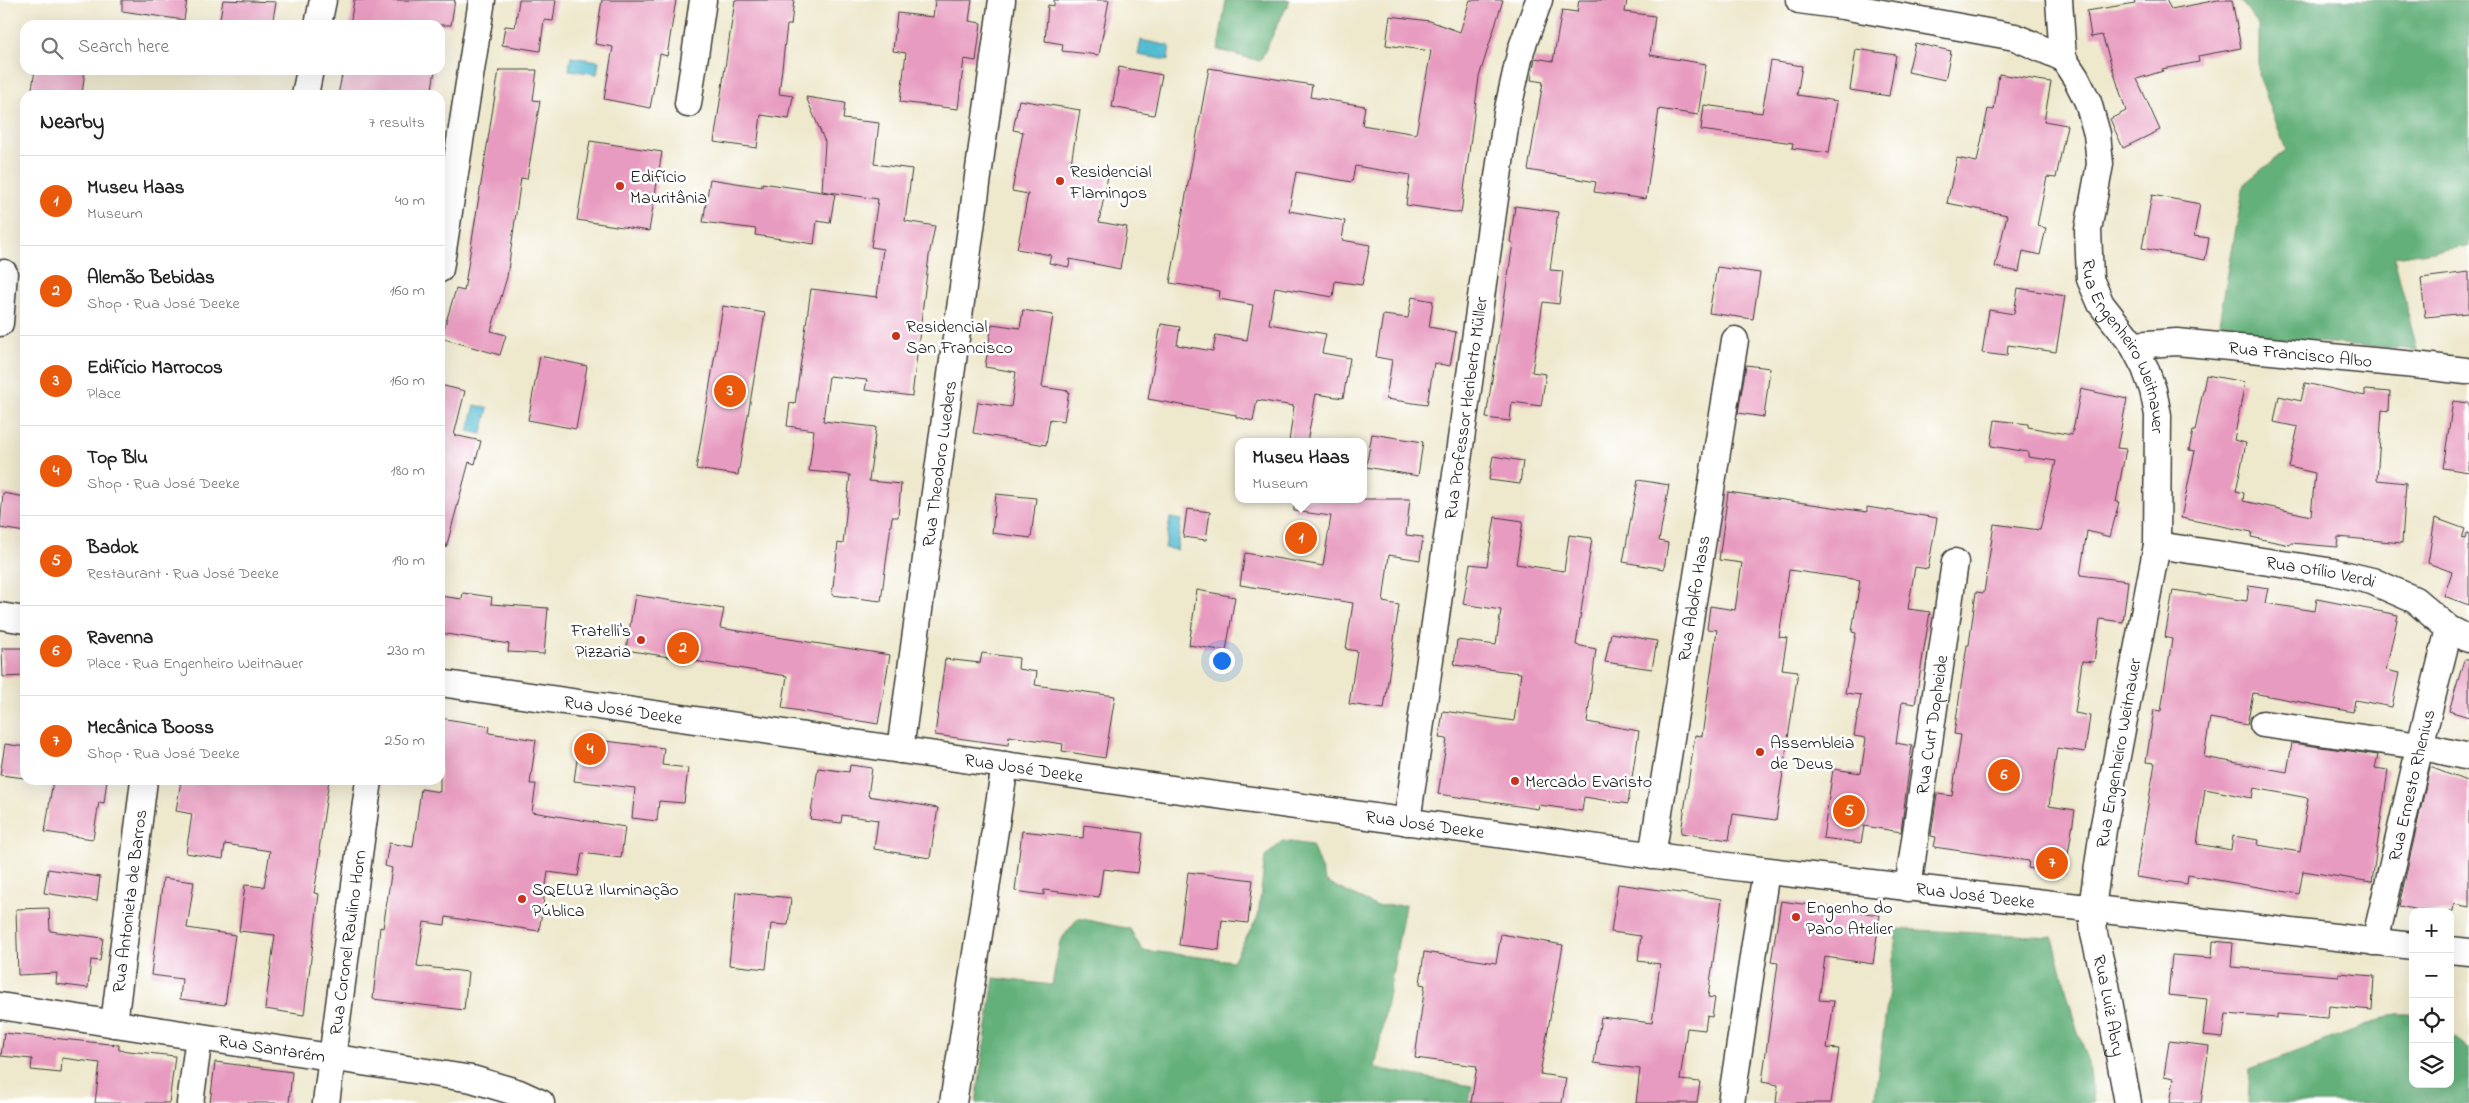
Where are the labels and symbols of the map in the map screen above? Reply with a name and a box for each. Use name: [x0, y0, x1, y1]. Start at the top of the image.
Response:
place label: Residencial Flamingos: [1069, 160, 1151, 208]
place label: Edifício Mauritânia: [630, 165, 707, 212]
marker: Residencial Flamingos: [1054, 175, 1066, 187]
marker: Edifício Mauritânia: [614, 180, 626, 192]
street label: Rua Engenheiro Weitnauer: [2074, 259, 2170, 434]
street label: Rua Professor Heriberto Müller: [1439, 295, 1496, 521]
place label: Residencial San Francisco: [906, 315, 1013, 362]
marker: Residencial San Francisco: [890, 330, 902, 342]
street label: Rua Francisco Albo: [2227, 336, 2373, 376]
pin: 3: [714, 372, 746, 410]
street label: Rua Theodoro Lueders: [917, 379, 965, 549]
pin: 1: [1285, 519, 1317, 557]
street label: Rua Adolfo Hass: [1672, 534, 1718, 664]
street label: Rua Otílio Verdi: [2264, 551, 2380, 596]
place label: Fratelli's Pizzaria: [570, 619, 631, 666]
pin: 2: [667, 629, 699, 667]
marker: Fratelli's Pizzaria: [635, 634, 647, 646]
your location: [1209, 648, 1235, 674]
street label: Rua Curt Dopheide: [1911, 653, 1957, 796]
street label: Rua Engenheiro Weitnauer: [2090, 656, 2151, 850]
street label: Rua José Deeke: [562, 690, 685, 733]
street label: Rua Ernesto Rhenius: [2383, 707, 2444, 864]
pin: 4: [574, 730, 606, 768]
place label: Assembleia de Deus: [1770, 731, 1854, 778]
marker: Assembleia de Deus: [1754, 746, 1766, 758]
street label: Rua José Deeke: [962, 748, 1086, 791]
pin: 6: [1988, 756, 2020, 794]
place label: Mercado Evaristo: [1525, 770, 1652, 796]
marker: Mercado Evaristo: [1509, 775, 1521, 787]
pin: 5: [1833, 792, 1865, 830]
street label: Rua José Deeke: [1364, 805, 1487, 847]
street label: Rua Antonieta de Barros: [107, 808, 155, 994]
pin: 7: [2036, 844, 2068, 882]
street label: Rua Coronel Raulino Horn: [324, 848, 375, 1037]
street label: Rua José Deeke: [1914, 877, 2037, 917]
place label: SQELUZ Iluminação Pública: [532, 878, 679, 925]
marker: SQELUZ Iluminação Pública: [516, 893, 528, 905]
place label: Engenho do Pano Atelier: [1806, 896, 1893, 943]
marker: Engenho do Pano Atelier: [1790, 911, 1802, 923]
street label: Rua Luiz Abry: [2084, 953, 2130, 1059]
street label: Rua Santarém: [216, 1029, 327, 1071]

